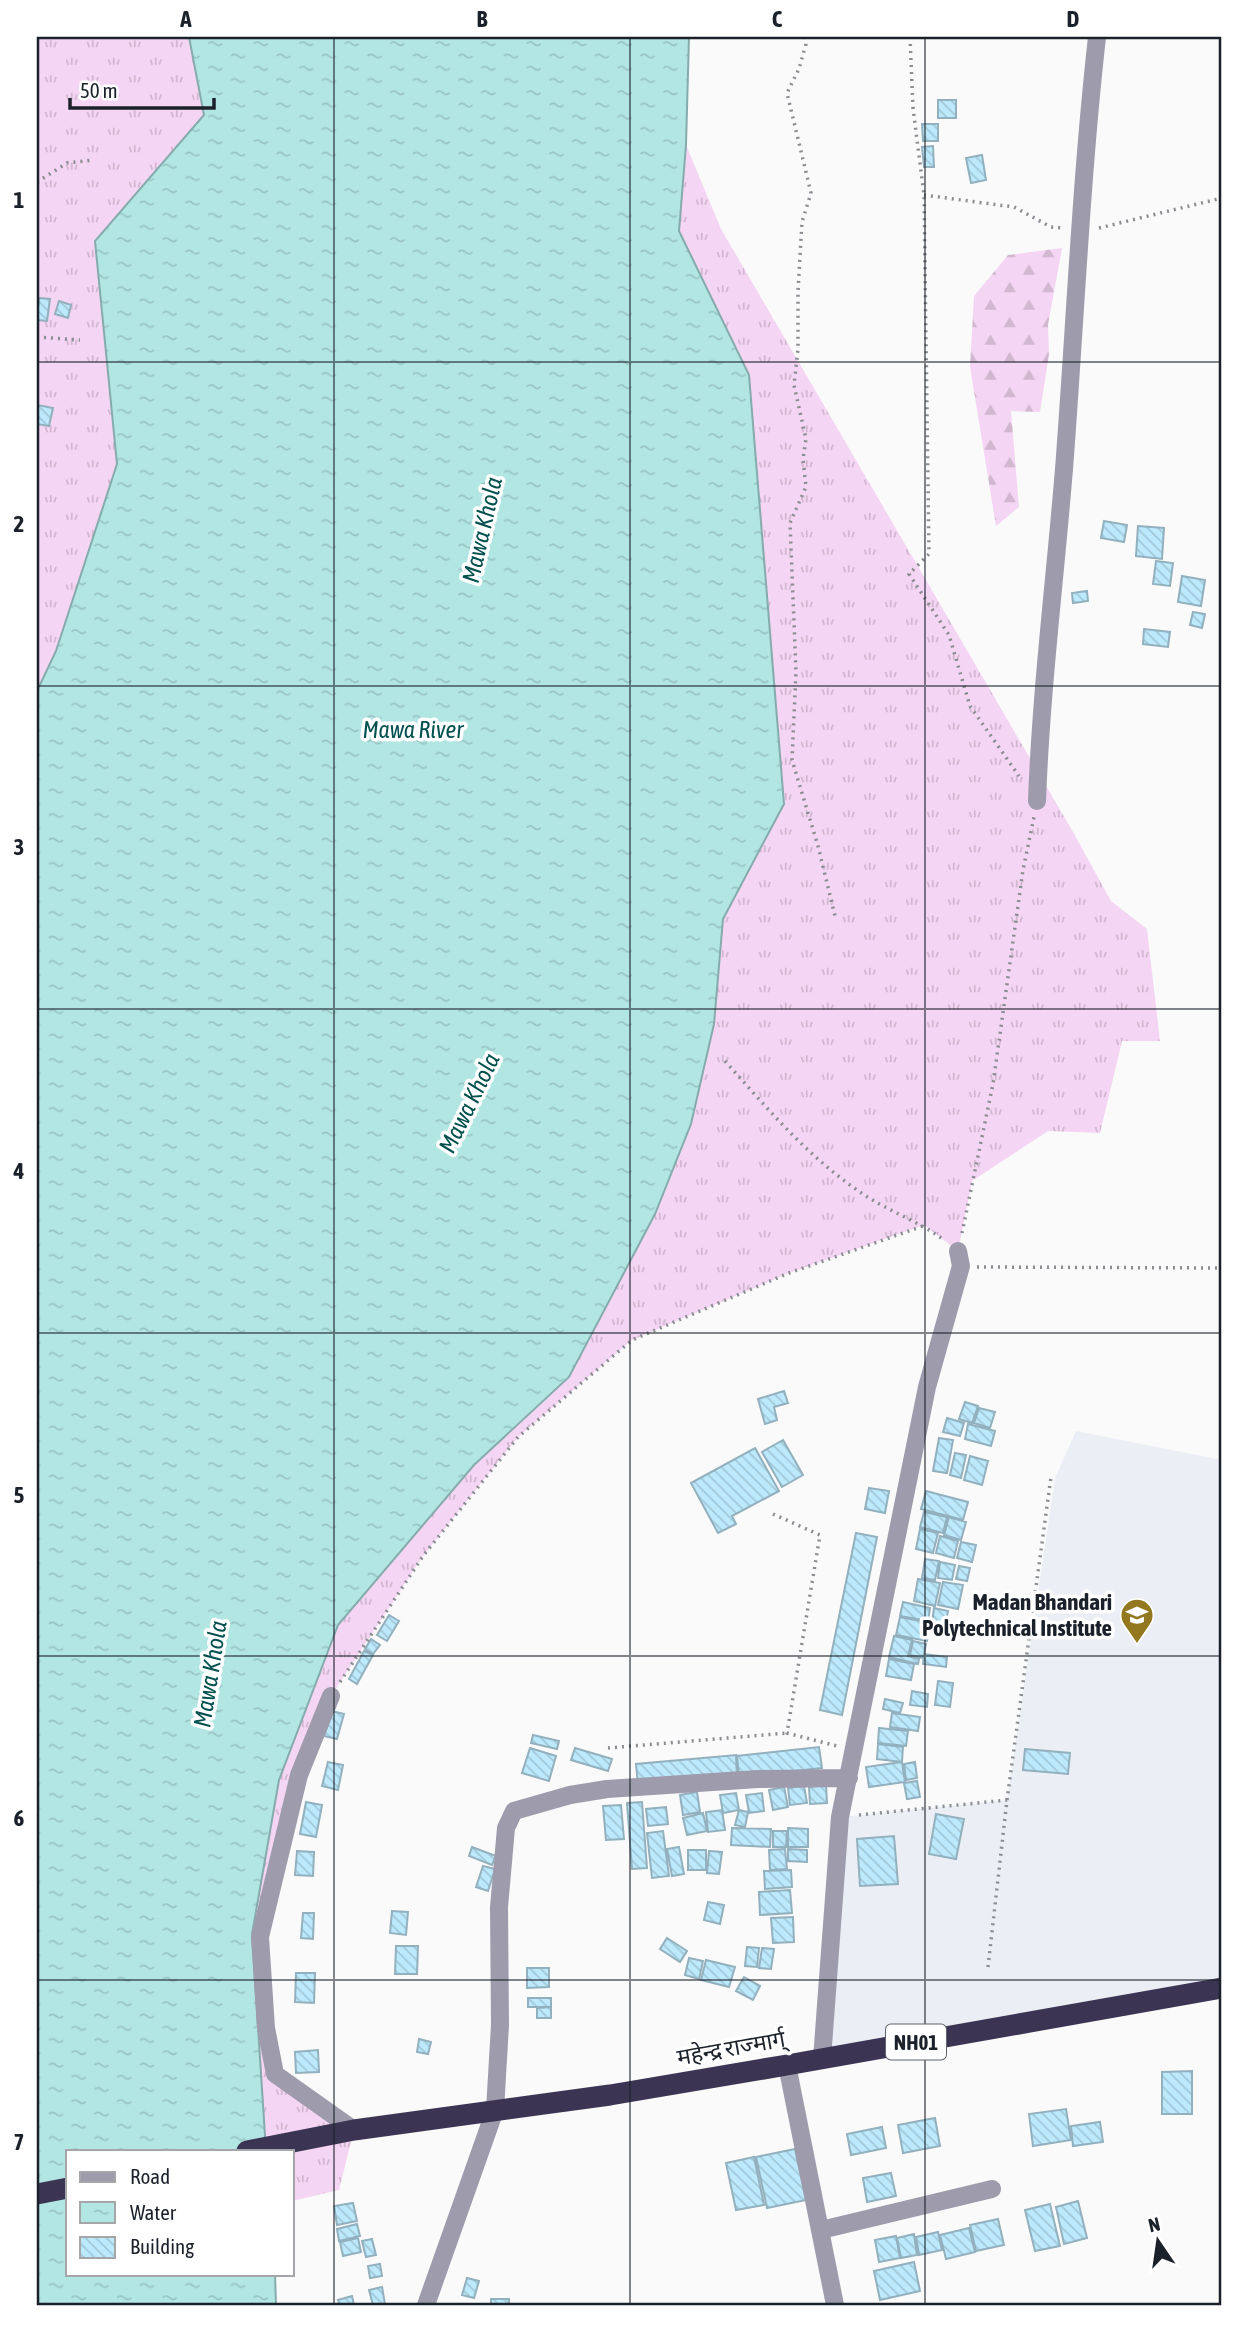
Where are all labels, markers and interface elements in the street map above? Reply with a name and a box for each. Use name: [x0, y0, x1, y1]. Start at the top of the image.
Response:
text: A: [179, 6, 192, 32]
text: B: [477, 6, 488, 32]
text: C: [772, 6, 783, 32]
text: D: [1067, 6, 1080, 32]
scale bar: [70, 66, 214, 110]
text: 50 m: [80, 78, 118, 102]
text: 1: [14, 187, 25, 213]
water label: Mawa Khola: [457, 475, 507, 585]
text: 2: [14, 511, 24, 537]
water label: Mawa River: [363, 716, 464, 743]
text: 3: [14, 834, 24, 860]
water label: Mawa Khola: [433, 1049, 505, 1157]
text: 4: [13, 1158, 25, 1184]
text: 5: [14, 1482, 25, 1508]
place label: Madan Bhandari Polytechnical Institute: [922, 1589, 1112, 1641]
school or university icon: Madan Bhandari Polytechnical Institute: [1118, 1596, 1156, 1645]
water label: Mawa Khola: [188, 1619, 232, 1729]
text: 6: [14, 1805, 25, 1831]
road number: NH01: [886, 2024, 946, 2060]
street label: महेन्द्र राज्मार्ग्: [675, 2025, 791, 2071]
text: 7: [14, 2129, 24, 2155]
legend: [66, 2150, 294, 2276]
text: Road: [130, 2164, 170, 2188]
text: Water: [130, 2200, 177, 2224]
north arrow: [1122, 2206, 1192, 2276]
text: N: [1146, 2212, 1162, 2236]
text: Building: [130, 2234, 194, 2258]

